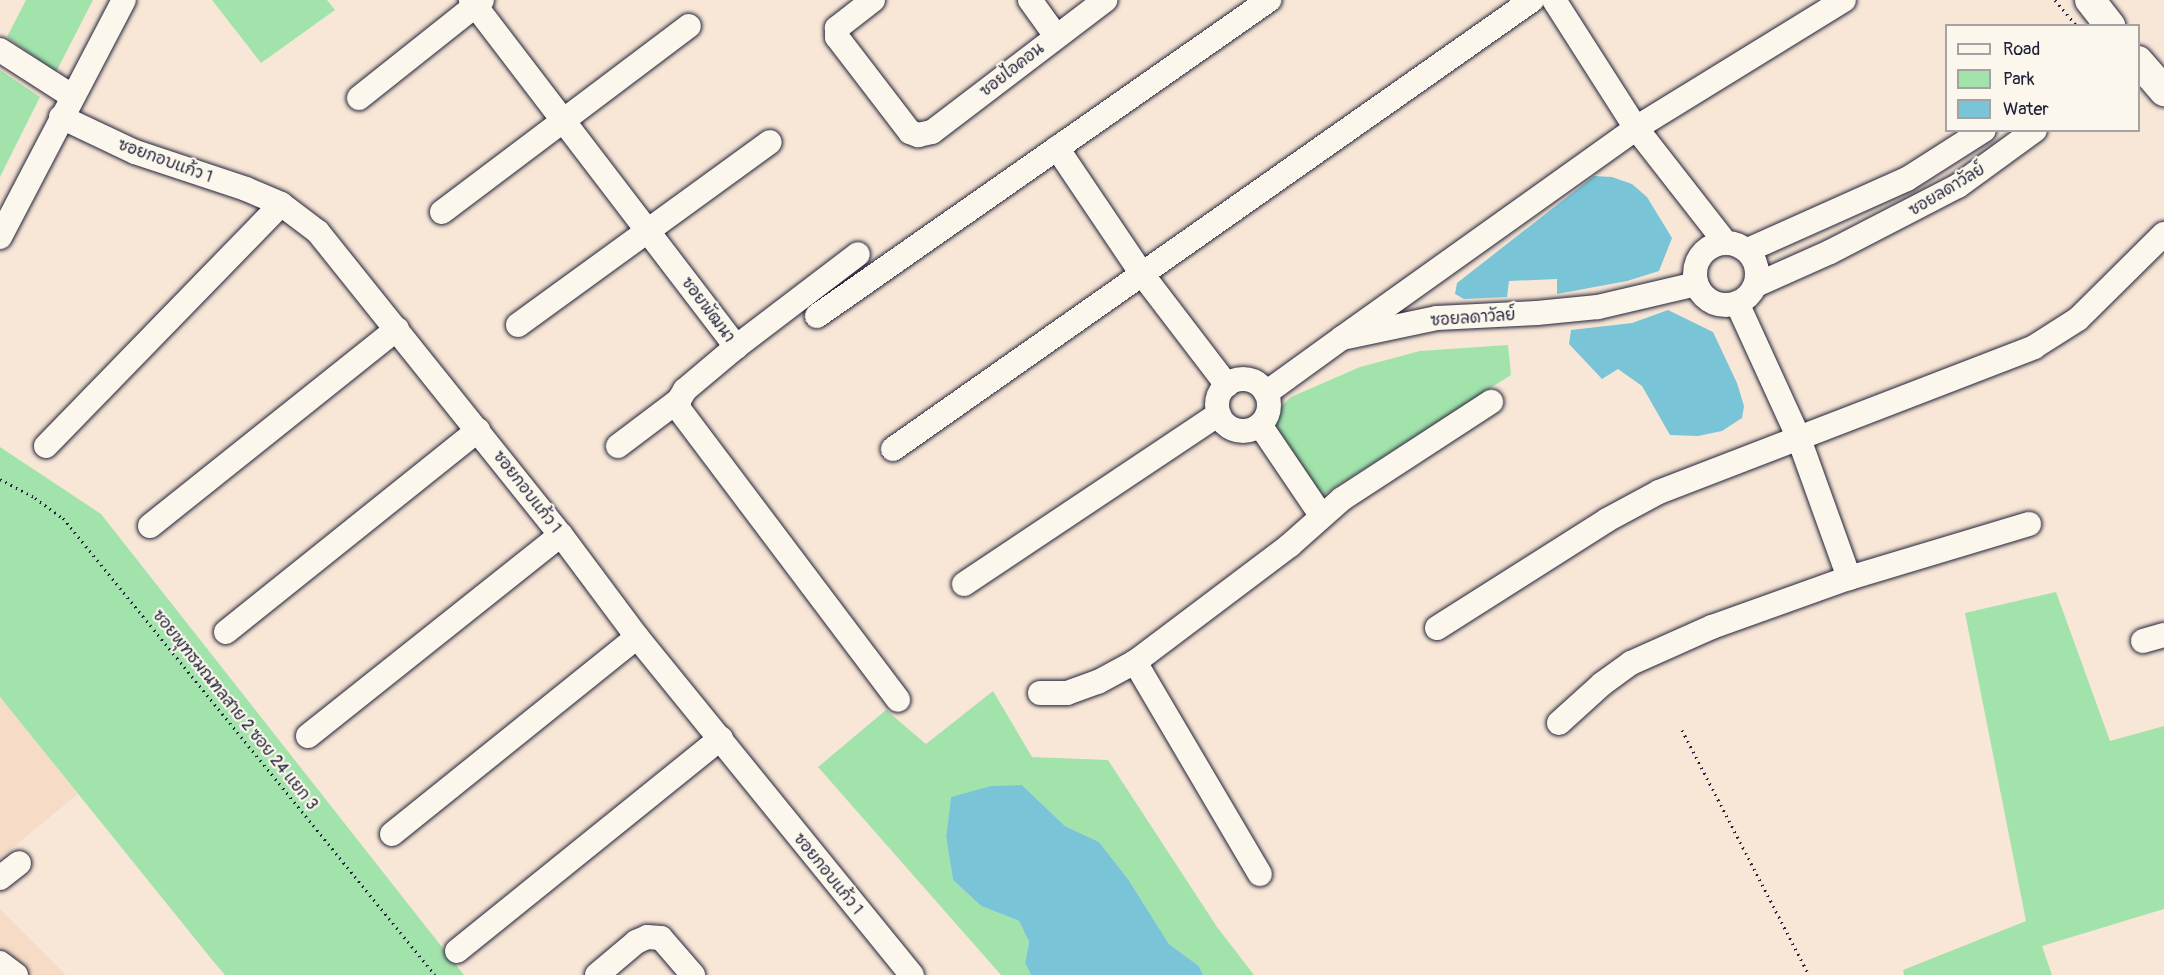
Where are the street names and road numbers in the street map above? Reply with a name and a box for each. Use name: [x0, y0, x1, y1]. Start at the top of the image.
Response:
street label: ซอยไอคอน: [976, 39, 1048, 101]
street label: ซอยกอบแก้ว 1: [115, 135, 215, 187]
street label: ซอยลดาวัลย์: [1905, 160, 1989, 220]
street label: ซอยพัฒนา: [677, 274, 739, 346]
street label: ซอยลดาวัลย์: [1430, 305, 1516, 331]
street label: ซอยกอบแก้ว 1: [489, 447, 565, 537]
street label: ซอยพุทธมณฑลสาย 2 ซอย 24 แยก 3: [148, 606, 322, 814]
street label: ซอยกอบแก้ว 1: [789, 830, 867, 918]

